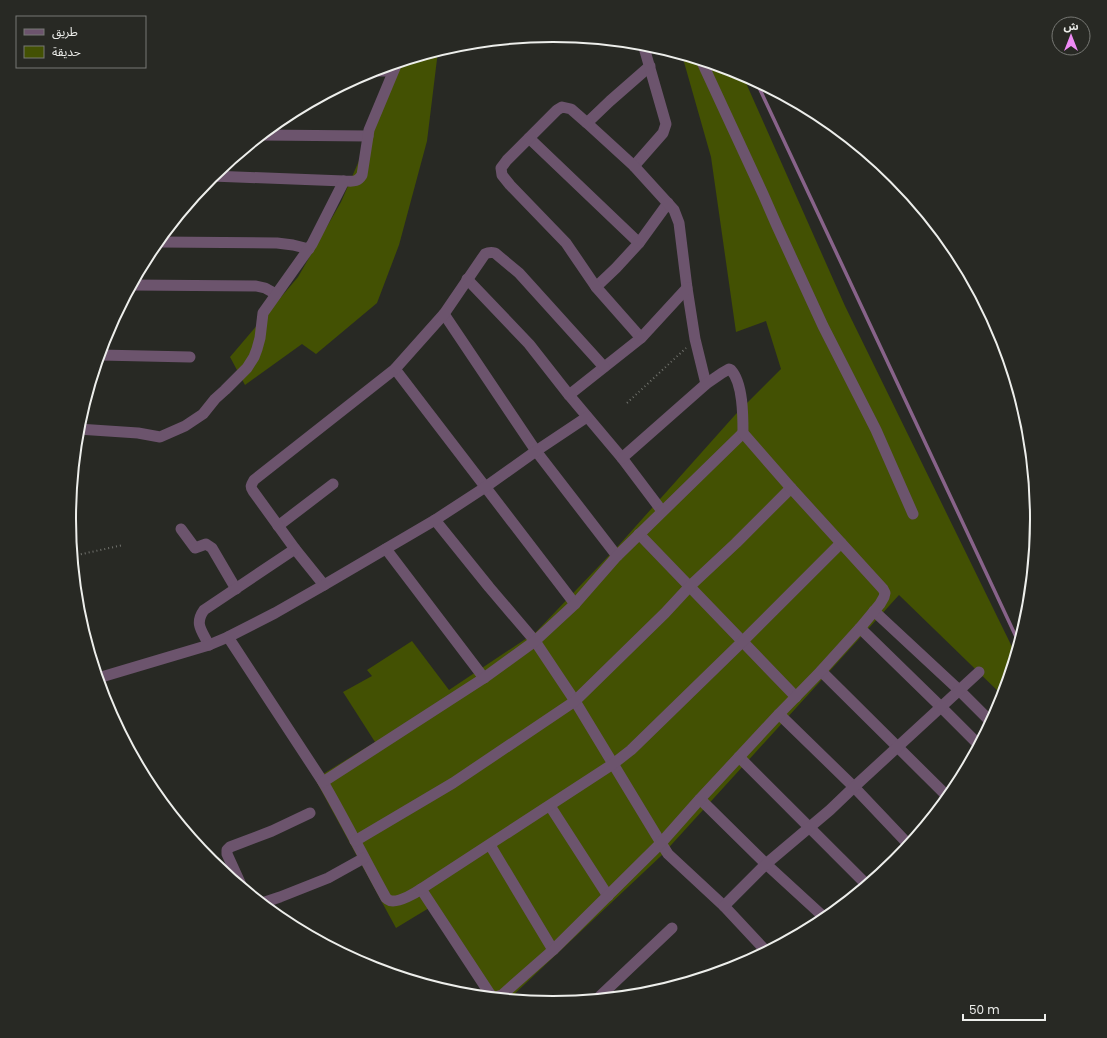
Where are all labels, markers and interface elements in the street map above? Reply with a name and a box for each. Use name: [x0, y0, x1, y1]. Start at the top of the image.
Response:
legend: [16, 16, 146, 68]
north arrow: [1051, 16, 1091, 56]
text: ش: [1063, 18, 1079, 34]
text: طريق: [52, 23, 78, 40]
text: حديقة: [52, 43, 81, 60]
scale bar: [963, 996, 1045, 1022]
text: 50 m: [969, 1001, 1000, 1018]

